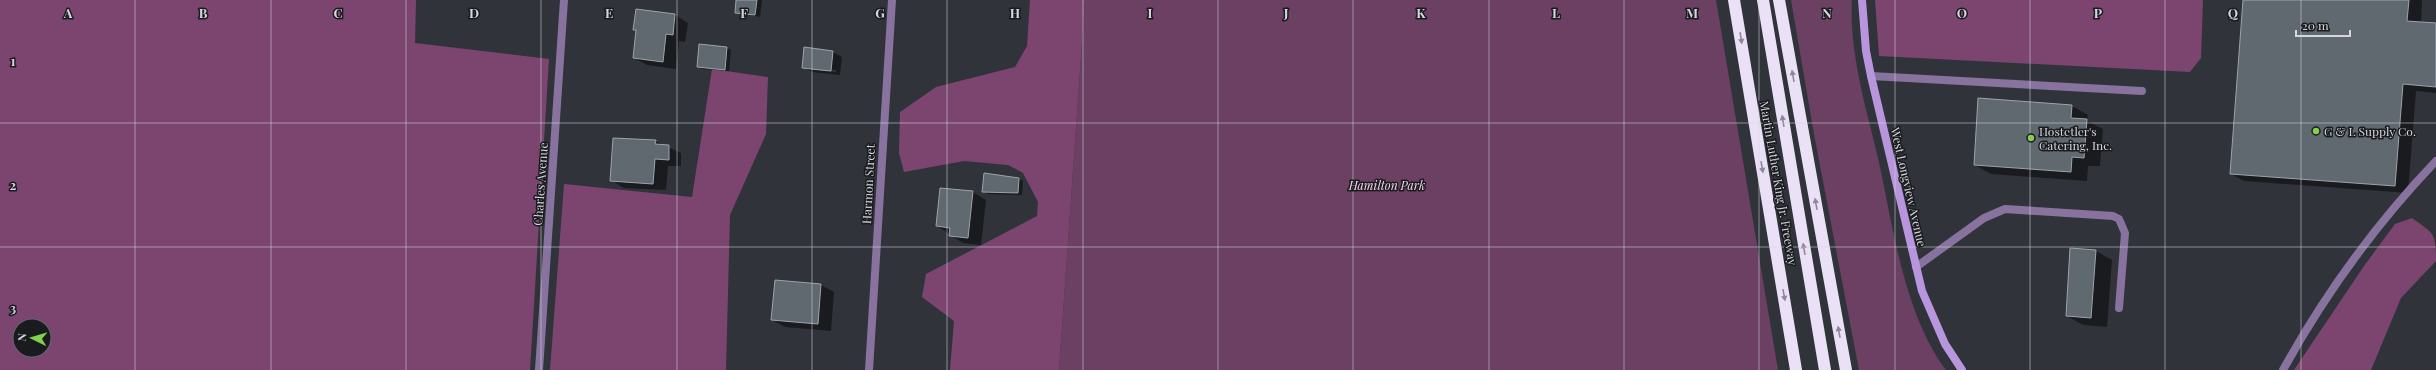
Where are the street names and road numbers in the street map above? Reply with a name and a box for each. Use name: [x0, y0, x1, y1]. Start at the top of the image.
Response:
street label: Martin Luther King Jr. Freeway: [1757, 100, 1801, 266]
street label: West Longview Avenue: [1887, 125, 1931, 248]
street label: Charles Avenue: [529, 142, 551, 226]
street label: Harmon Street: [858, 143, 878, 224]

